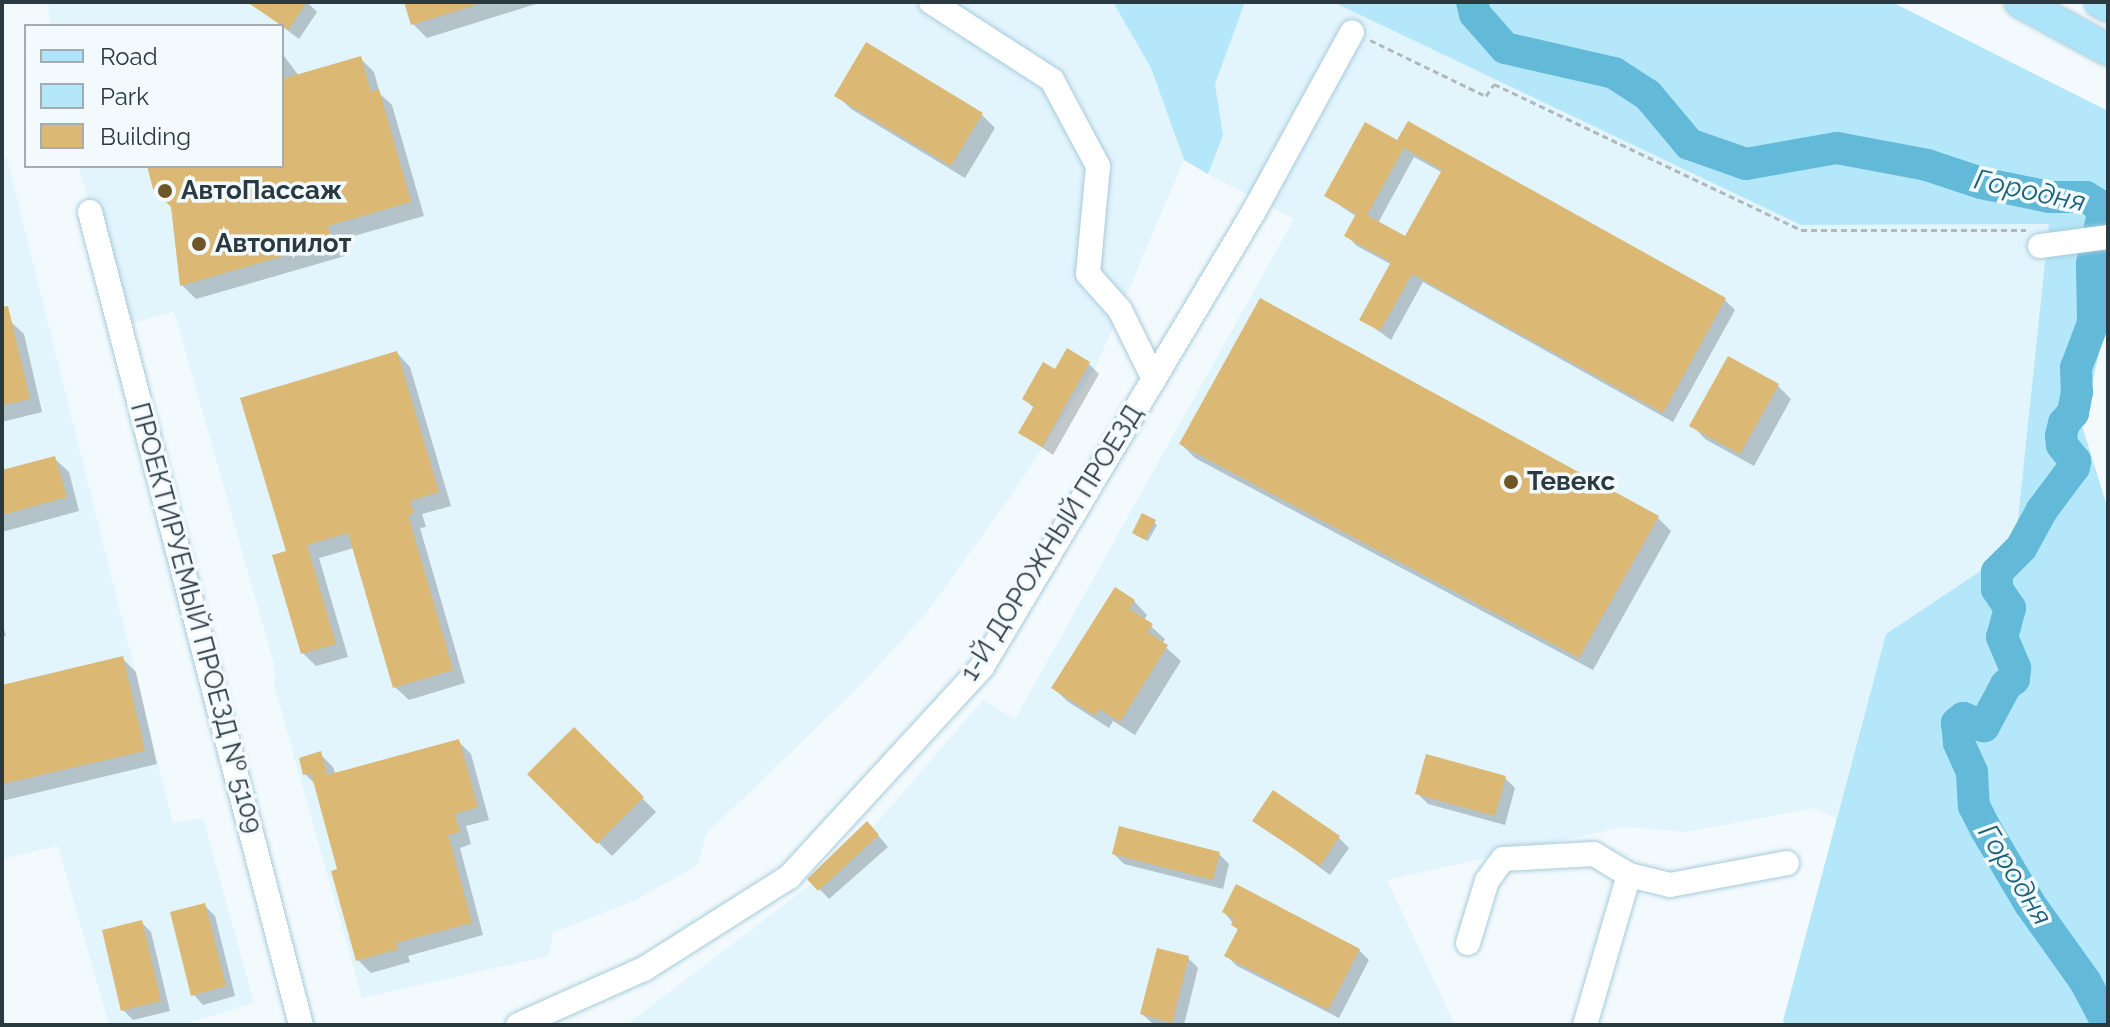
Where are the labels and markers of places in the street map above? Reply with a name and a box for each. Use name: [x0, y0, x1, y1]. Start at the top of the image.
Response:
place label: АвтоПассаж: [181, 175, 342, 207]
marker: АвтоПассаж: [156, 182, 174, 200]
place label: Автопилот: [215, 228, 351, 260]
marker: Автопилот: [190, 235, 208, 253]
place label: Тевекс: [1527, 466, 1615, 498]
marker: Тевекс: [1502, 473, 1520, 491]

